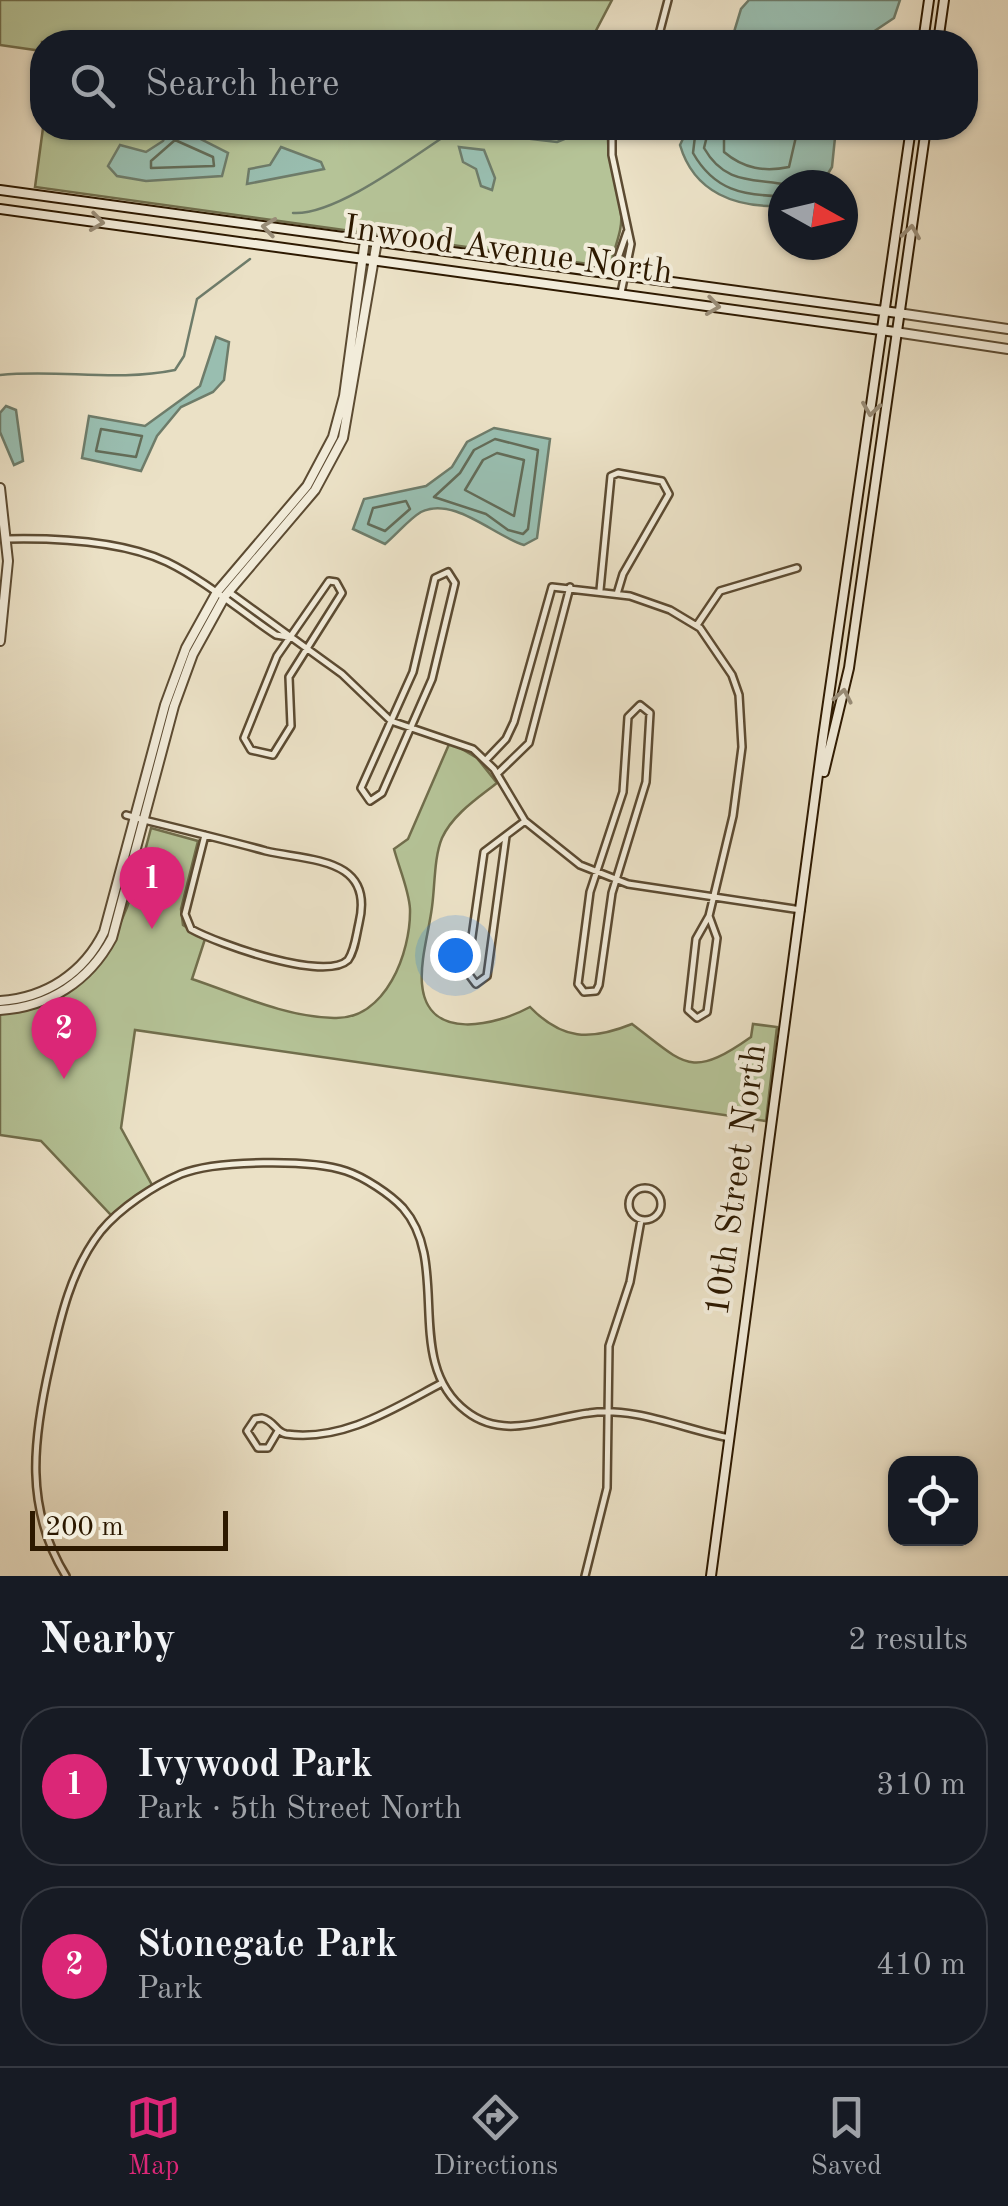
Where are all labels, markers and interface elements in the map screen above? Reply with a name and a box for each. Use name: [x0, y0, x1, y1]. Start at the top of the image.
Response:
search box: [30, 30, 978, 140]
icon: search: [65, 58, 120, 113]
text: Search here: [145, 66, 340, 104]
north arrow: [768, 170, 858, 260]
one-way arrow: [88, 211, 105, 232]
street label: Inwood Avenue North: [341, 211, 675, 291]
one-way arrow: [260, 217, 277, 238]
one-way arrow: [899, 223, 920, 240]
one-way arrow: [705, 295, 722, 316]
one-way arrow: [861, 401, 882, 418]
one-way arrow: [832, 688, 853, 705]
pin: 1: [120, 846, 184, 929]
your location: [430, 930, 481, 981]
pin: 2: [32, 996, 96, 1079]
street label: 10th Street North: [701, 1042, 773, 1318]
map controls: [888, 1456, 978, 1546]
button: locate: [888, 1456, 978, 1546]
scale bar: [30, 1506, 228, 1550]
text: 200 m: [45, 1514, 124, 1542]
text: Nearby: [40, 1620, 176, 1662]
text: 2 results: [848, 1625, 968, 1657]
text: Ivywood Park: [137, 1747, 373, 1785]
text: 1: [65, 1770, 84, 1802]
text: 310 m: [876, 1770, 966, 1802]
text: Park · 5th Street North: [137, 1794, 462, 1826]
text: Stonegate Park: [137, 1927, 397, 1965]
text: 2: [65, 1950, 84, 1982]
text: 410 m: [876, 1950, 966, 1982]
text: Park: [137, 1974, 203, 2006]
tab: Map: [126, 2090, 181, 2185]
tab: Directions: [434, 2090, 558, 2185]
tab: Saved: [810, 2090, 882, 2185]

